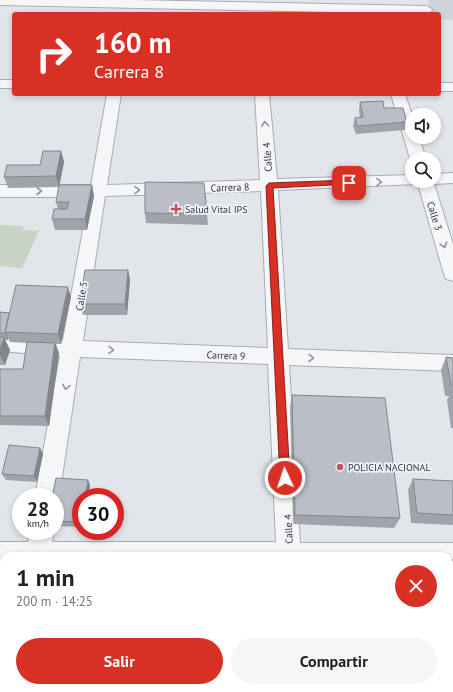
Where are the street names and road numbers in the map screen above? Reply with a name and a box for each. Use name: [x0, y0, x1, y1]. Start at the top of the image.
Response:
street label: Calle 4: [260, 141, 275, 172]
street label: Carrera 8: [210, 180, 250, 195]
street label: Calle 3: [424, 200, 445, 232]
street label: Calle 5: [73, 280, 90, 312]
street label: Carrera 9: [206, 348, 246, 363]
street label: Calle 4: [281, 513, 296, 544]

